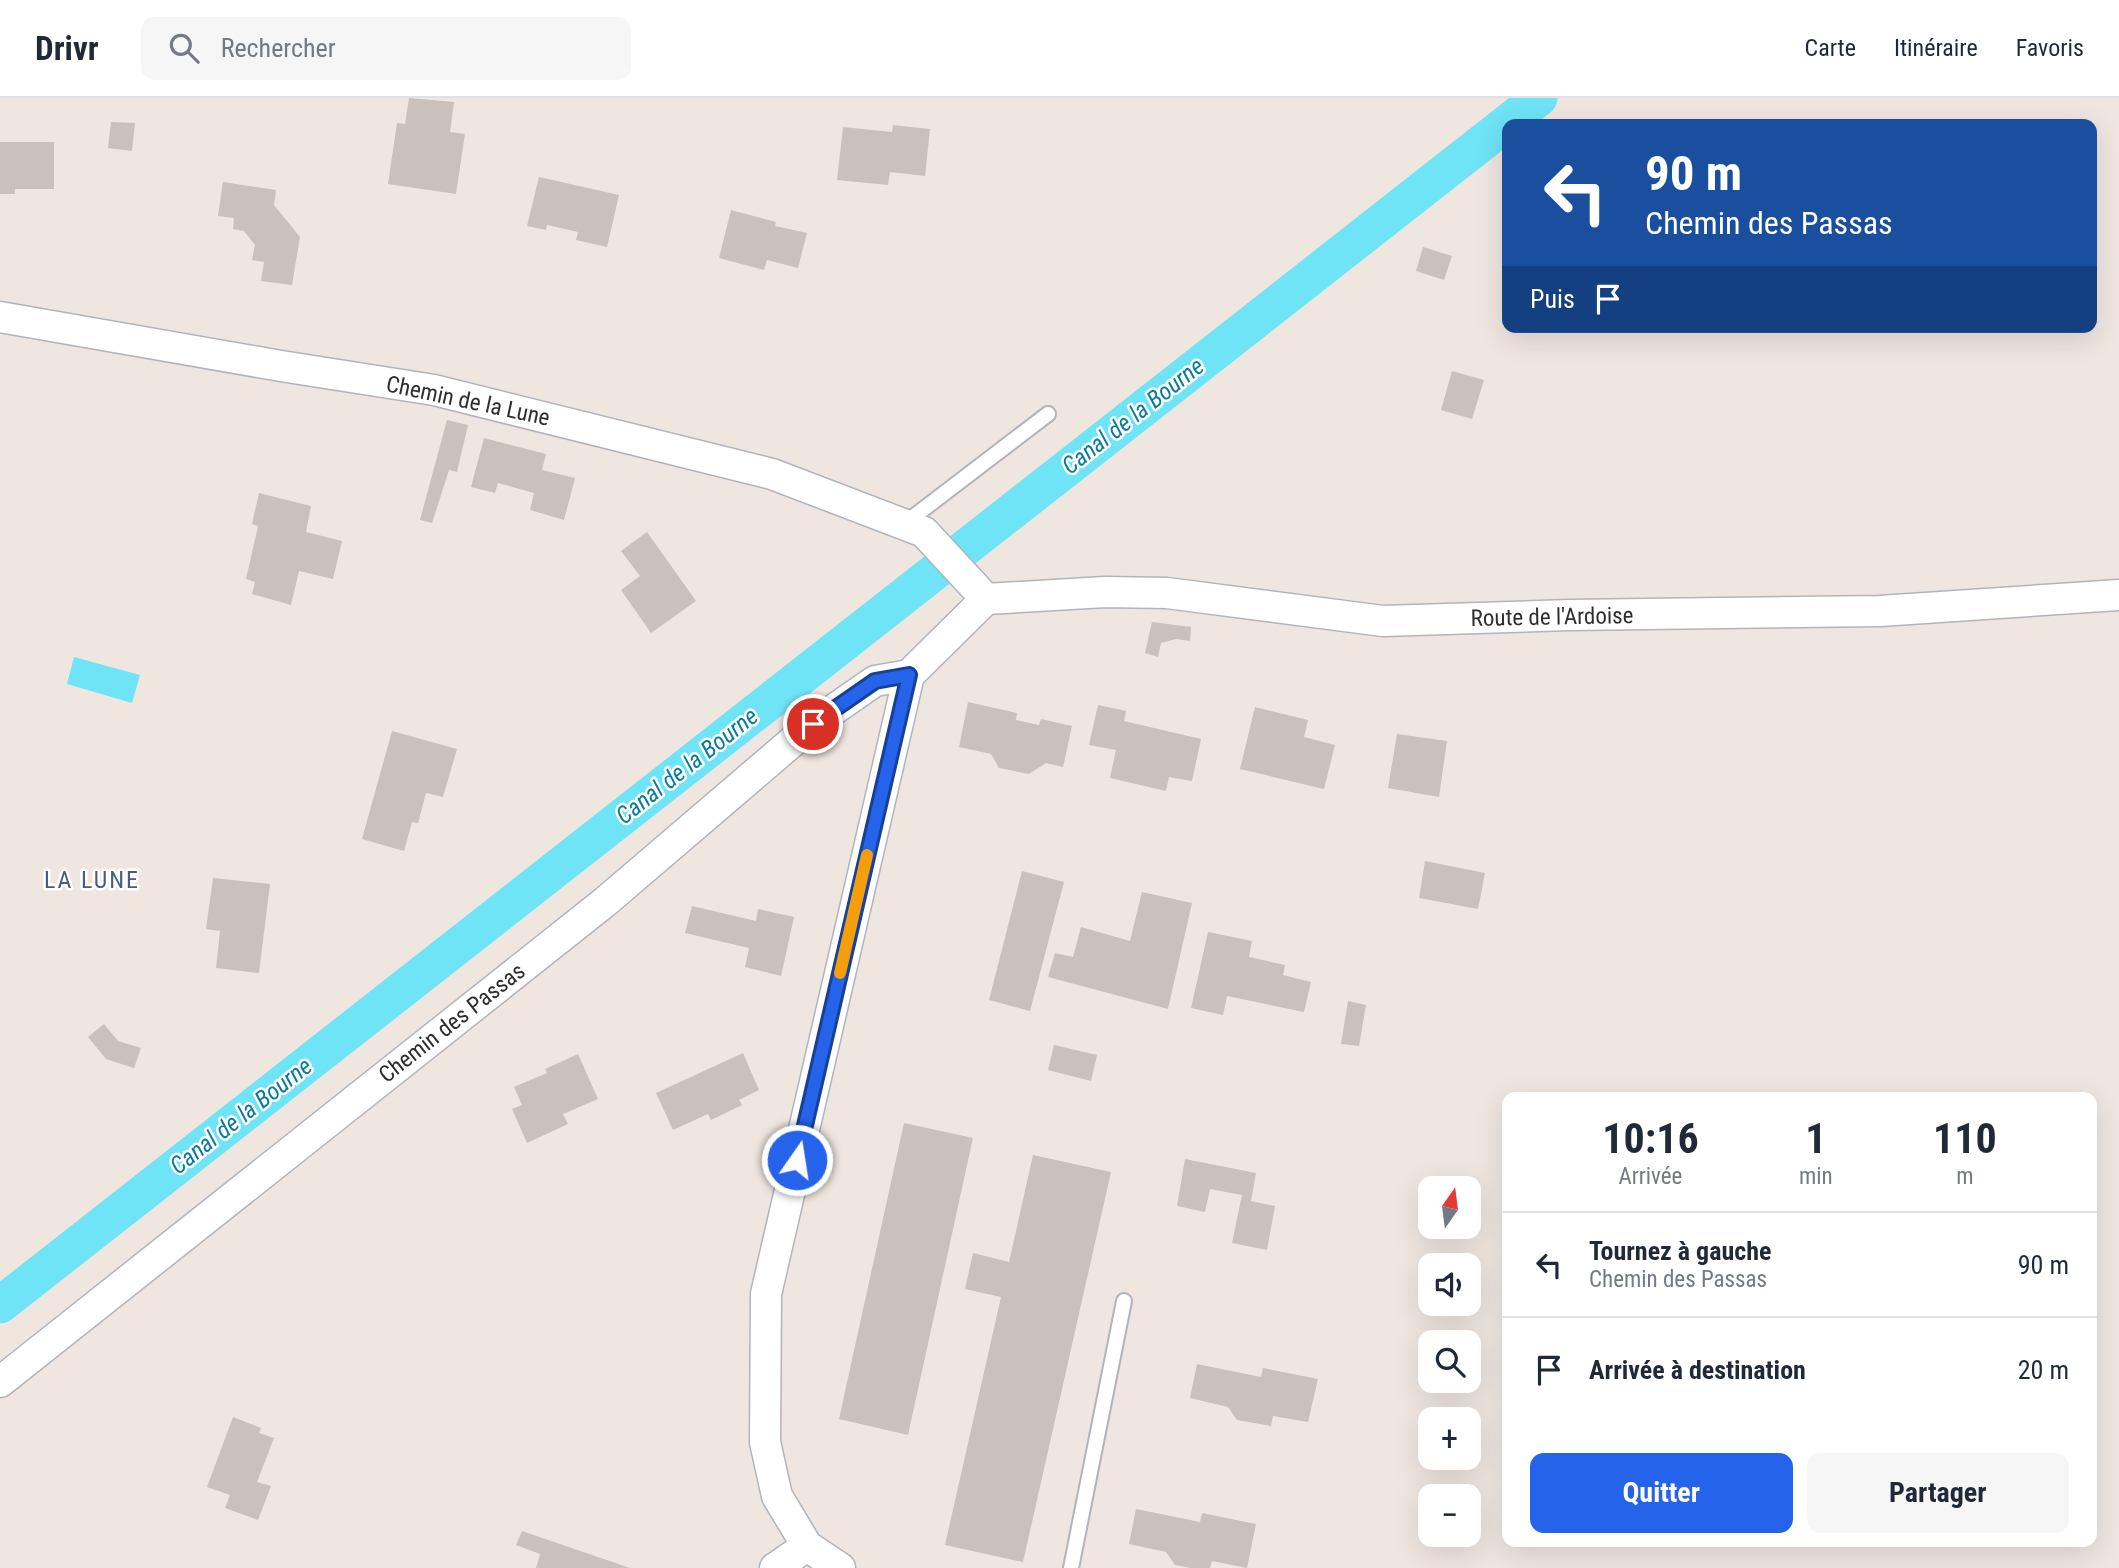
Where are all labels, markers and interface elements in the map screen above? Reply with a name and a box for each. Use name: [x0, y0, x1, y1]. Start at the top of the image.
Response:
search box: [141, 17, 631, 80]
text: Drivr: [35, 29, 99, 68]
icon: search: [165, 29, 203, 67]
text: Rechercher: [221, 33, 336, 63]
text: Carte: [1805, 34, 1856, 62]
text: Itinéraire: [1894, 34, 1978, 62]
text: Favoris: [2016, 34, 2084, 62]
text: 90 m: [1645, 145, 1742, 202]
icon: left: [1530, 147, 1621, 238]
text: Chemin des Passas: [1645, 204, 1893, 242]
icon: arrive: [1589, 280, 1627, 318]
text: Puis: [1530, 284, 1575, 314]
water label: Canal de la Bourne: [1056, 352, 1210, 480]
street label: Chemin de la Lune: [384, 370, 552, 432]
street label: Route de l'Ardoise: [1470, 602, 1634, 632]
pin: [783, 694, 843, 754]
water label: Canal de la Bourne: [610, 702, 764, 830]
icon: arrive: [794, 705, 832, 743]
district label: LA LUNE: [44, 866, 140, 894]
street label: Chemin des Passas: [374, 958, 530, 1088]
water label: Canal de la Bourne: [164, 1052, 318, 1180]
text: 10:16: [1602, 1114, 1699, 1163]
text: 1: [1805, 1114, 1826, 1163]
text: 110: [1933, 1114, 1997, 1163]
position arrow: [760, 1123, 834, 1197]
text: Arrivée: [1619, 1163, 1682, 1190]
text: min: [1799, 1163, 1833, 1190]
text: m: [1956, 1163, 1973, 1190]
north arrow: [1418, 1176, 1480, 1239]
map controls: [1418, 1176, 1481, 1547]
text: Tournez à gauche: [1589, 1236, 1771, 1266]
icon: left: [1530, 1246, 1568, 1284]
text: 90 m: [2018, 1250, 2069, 1280]
button: sound: [1418, 1253, 1481, 1316]
text: Chemin des Passas: [1589, 1266, 1767, 1293]
button: search: [1418, 1330, 1481, 1393]
icon: arrive: [1530, 1351, 1568, 1389]
text: Arrivée à destination: [1589, 1355, 1806, 1385]
text: 20 m: [2018, 1355, 2069, 1385]
button: +: [1418, 1407, 1481, 1470]
button: Quitter: [1530, 1453, 1793, 1533]
button: Partager: [1807, 1453, 2069, 1533]
button: −: [1418, 1484, 1481, 1547]

